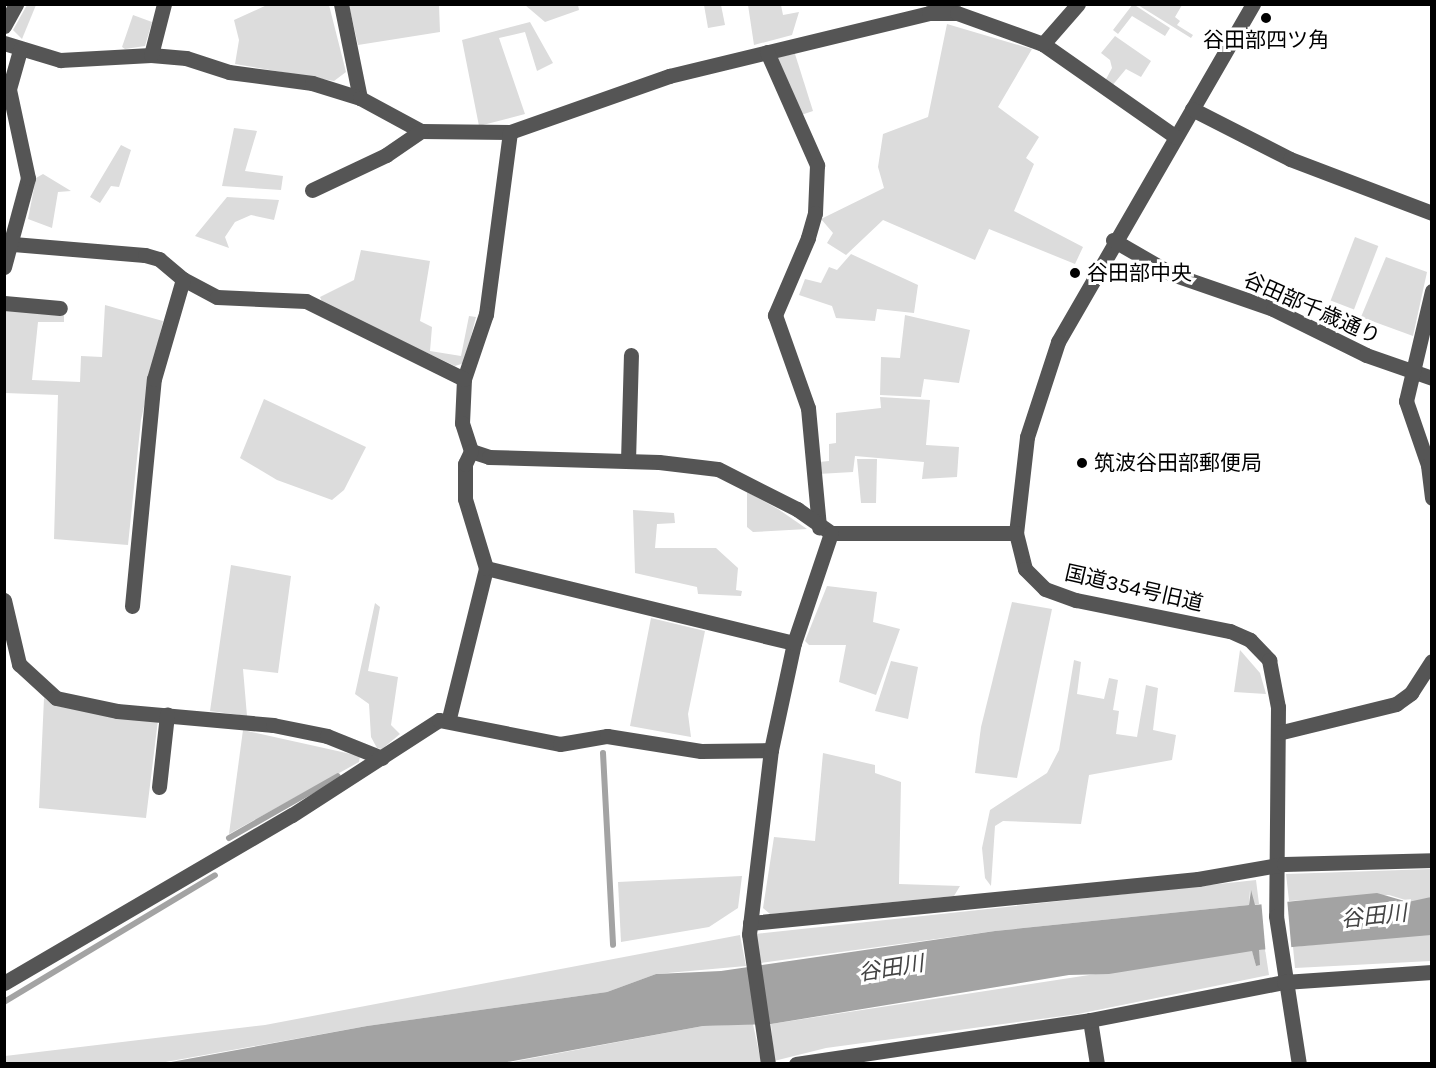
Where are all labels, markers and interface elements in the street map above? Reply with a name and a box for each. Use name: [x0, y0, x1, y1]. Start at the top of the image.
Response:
marker: 谷田部四ツ角: [1259, 11, 1273, 25]
place label: 谷田部四ツ角: [1203, 27, 1329, 53]
place label: 谷田部中央: [1087, 260, 1192, 286]
marker: 谷田部中央: [1068, 266, 1082, 280]
street label: 谷田部千歳通り: [1240, 267, 1384, 349]
place label: 筑波谷田部郵便局: [1094, 450, 1262, 476]
marker: 筑波谷田部郵便局: [1075, 456, 1089, 470]
street label: 国道354号旧道: [1062, 560, 1206, 616]
water label: 谷田川: [1340, 900, 1408, 934]
water label: 谷田川: [856, 951, 926, 987]

